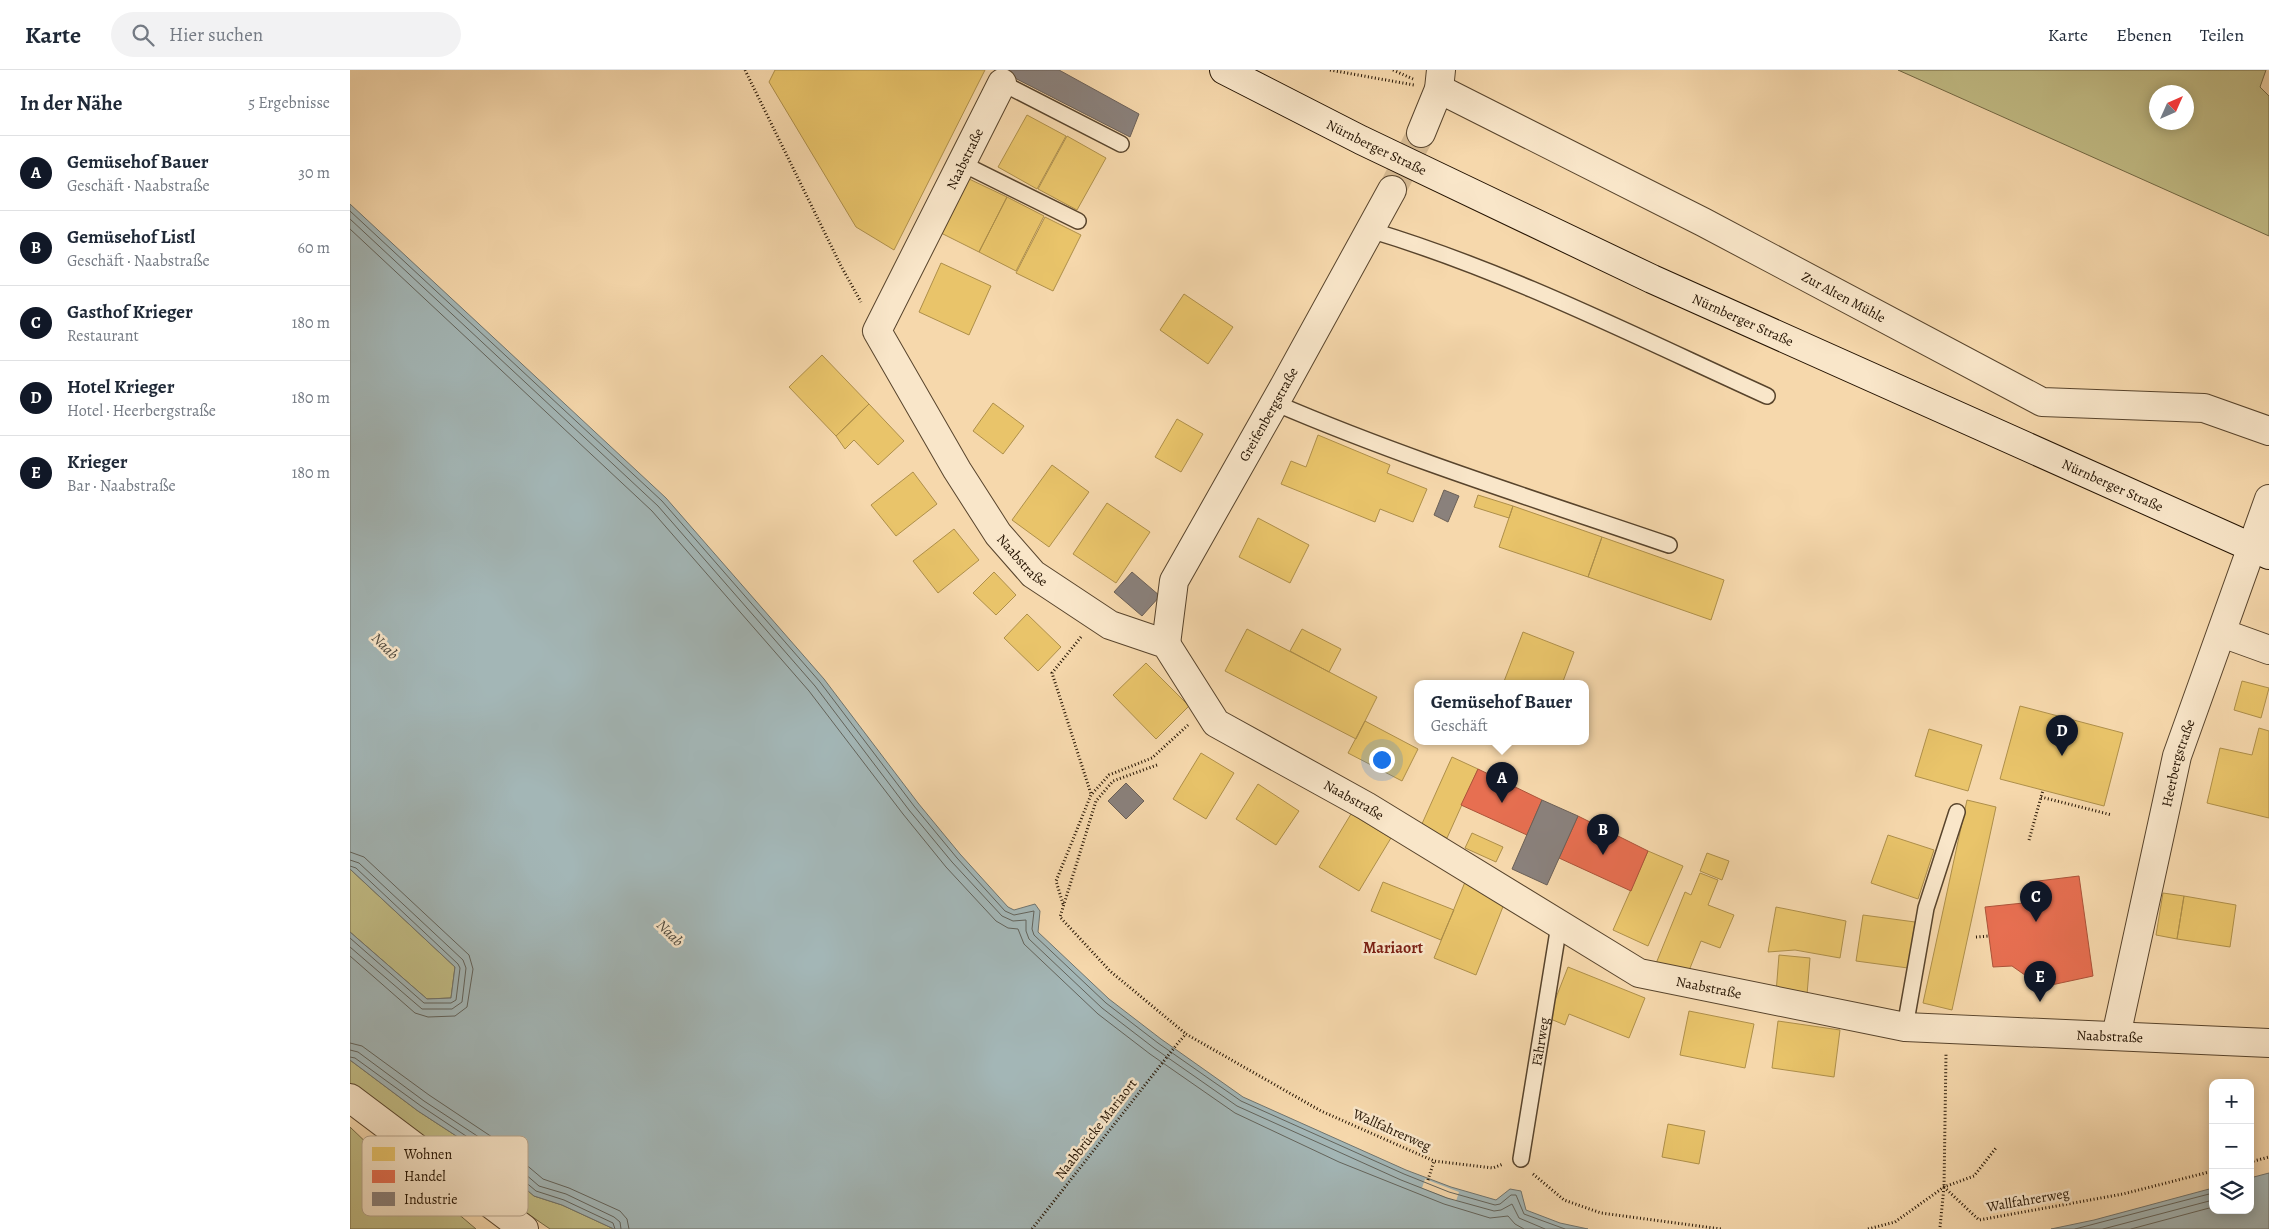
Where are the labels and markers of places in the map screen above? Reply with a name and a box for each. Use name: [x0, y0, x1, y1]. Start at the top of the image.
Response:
pin: D: [2046, 715, 2078, 756]
pin: A: [1486, 762, 1518, 803]
pin: B: [1587, 814, 1619, 855]
pin: C: [2020, 881, 2052, 922]
pin: E: [2024, 961, 2056, 1002]

